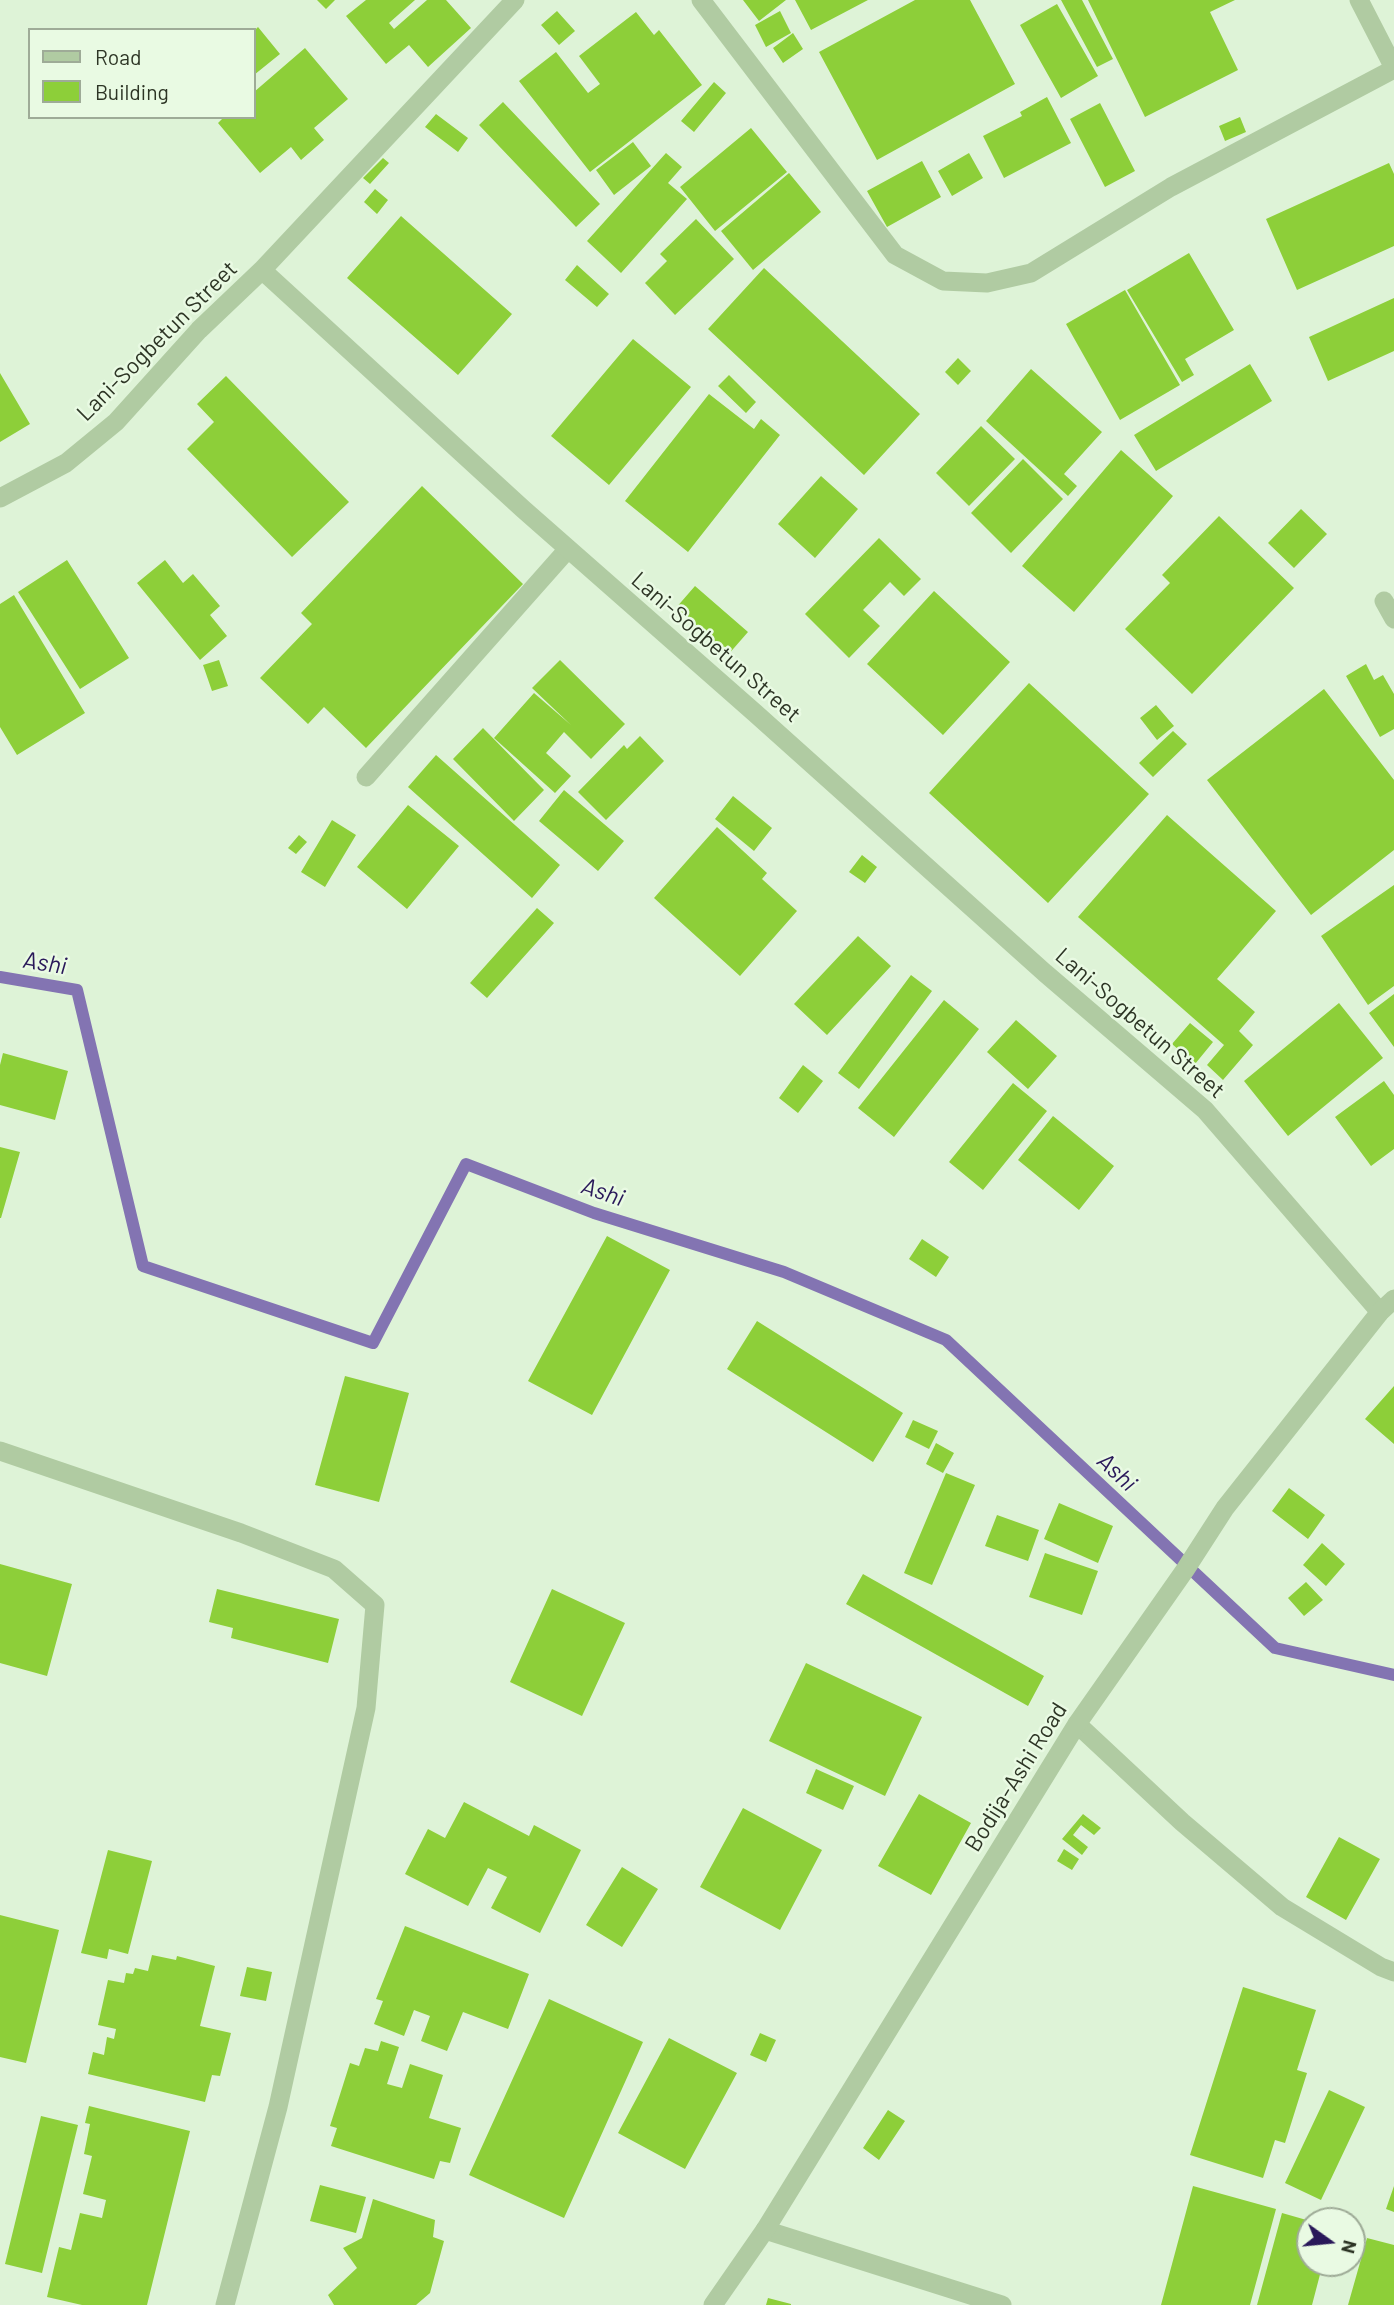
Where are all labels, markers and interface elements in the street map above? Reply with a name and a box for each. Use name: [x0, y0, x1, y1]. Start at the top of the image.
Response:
legend: [28, 28, 256, 119]
text: Road: [95, 44, 141, 69]
text: Building: [95, 79, 169, 104]
street label: Lani-Sogbetun Street: [71, 255, 243, 427]
street label: Lani-Sogbetun Street: [626, 566, 806, 728]
street label: Lani-Sogbetun Street: [1050, 942, 1230, 1104]
water label: Ashi: [21, 945, 69, 981]
water label: Ashi: [578, 1171, 628, 1213]
water label: Ashi: [1091, 1447, 1143, 1497]
street label: Bodija-Ashi Road: [959, 1697, 1073, 1857]
north arrow: [1296, 2207, 1366, 2277]
text: N: [1337, 2238, 1363, 2256]

